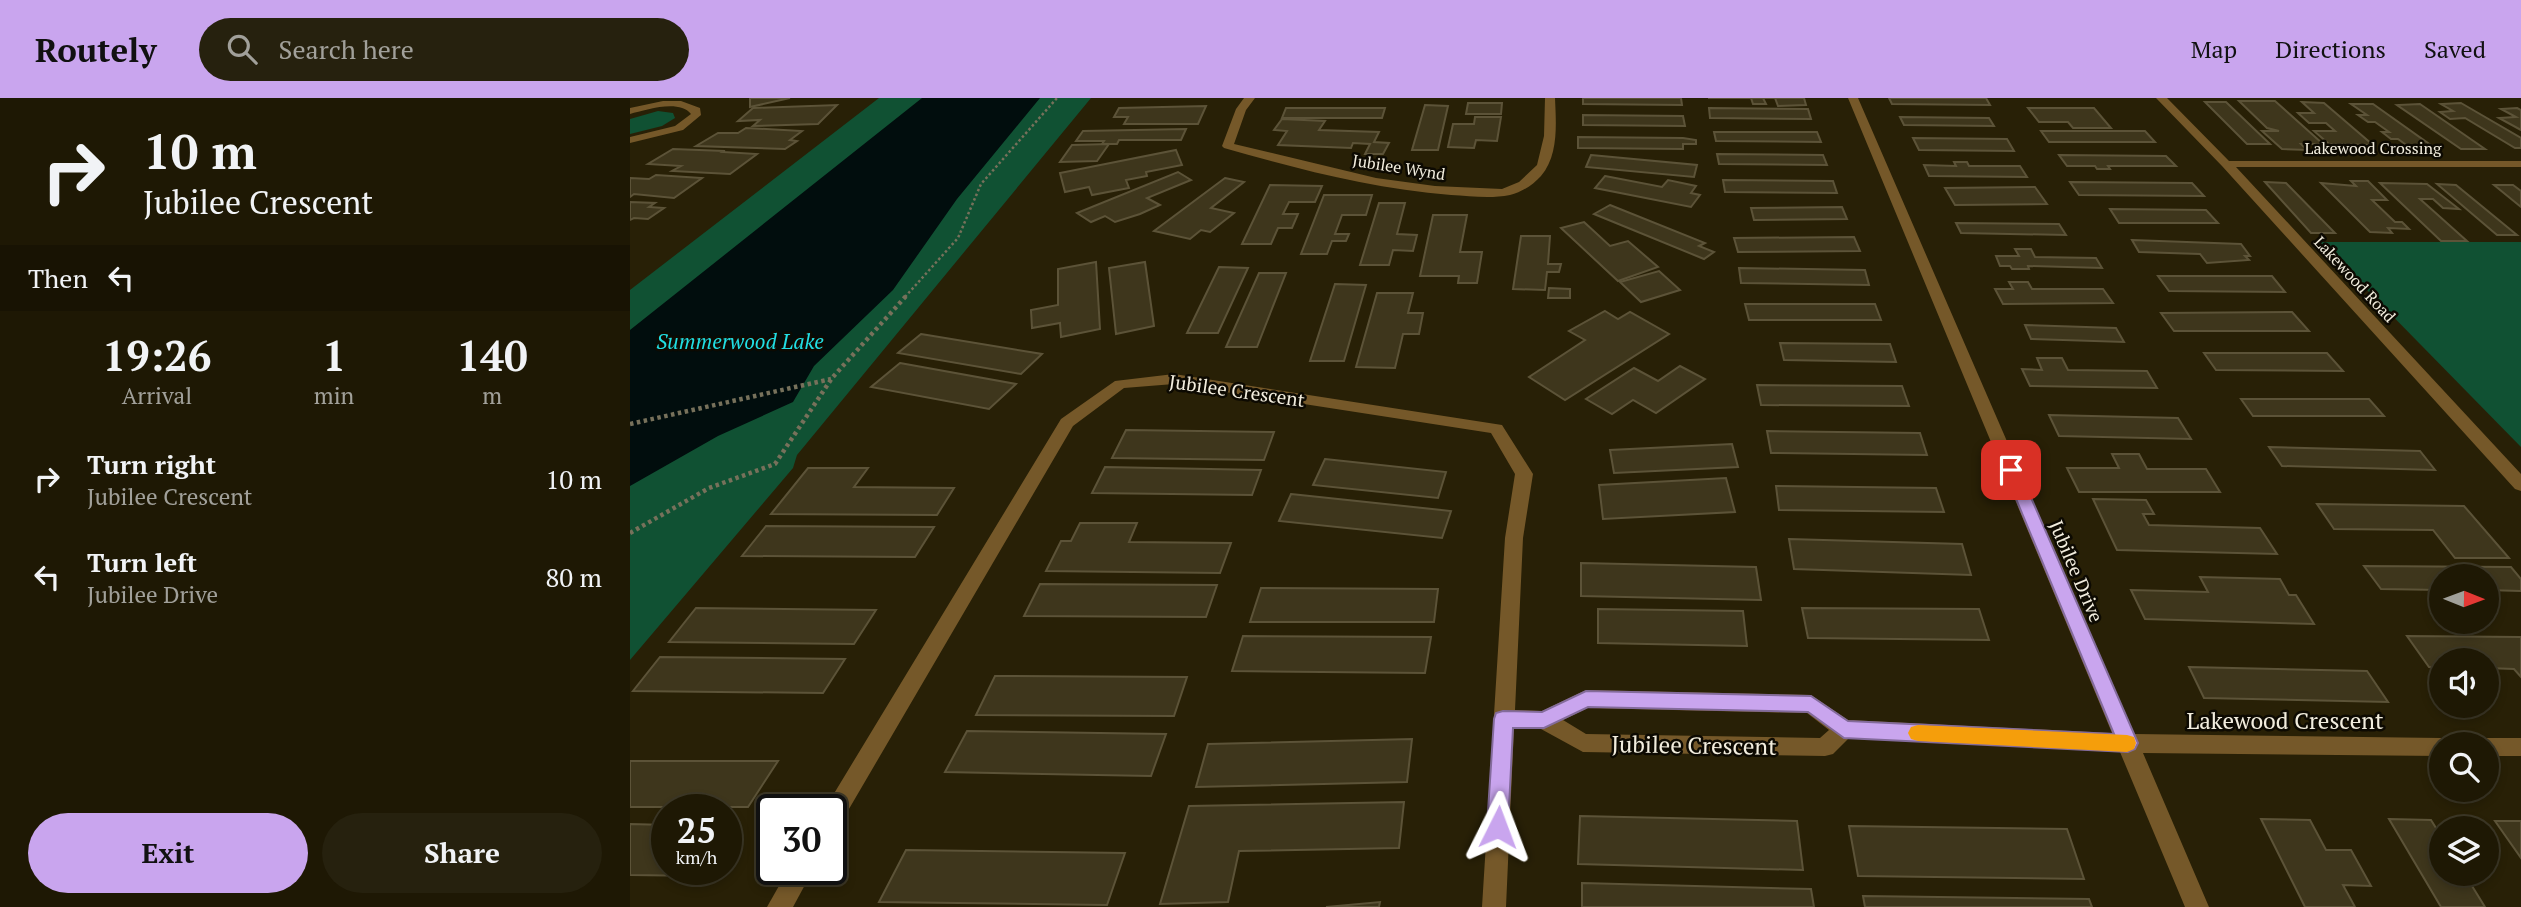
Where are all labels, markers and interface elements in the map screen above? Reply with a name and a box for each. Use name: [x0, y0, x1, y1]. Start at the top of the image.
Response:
search box: [199, 18, 689, 81]
text: Routely: [35, 28, 157, 71]
icon: search: [223, 30, 261, 68]
text: Search here: [279, 32, 414, 66]
text: Map: [2191, 33, 2237, 65]
text: Directions: [2275, 33, 2386, 65]
text: Saved: [2424, 33, 2486, 65]
text: 10 m: [143, 118, 257, 183]
icon: right: [28, 126, 119, 217]
street label: Lakewood Crossing: [2305, 137, 2442, 159]
street label: Jubilee Wynd: [1351, 149, 1447, 185]
text: Jubilee Crescent: [143, 181, 373, 223]
street label: Lakewood Road: [2309, 231, 2401, 327]
icon: left: [102, 259, 140, 297]
text: Then: [28, 261, 88, 295]
text: 19:26: [102, 327, 212, 383]
text: 1: [322, 327, 346, 383]
text: 140: [457, 327, 528, 383]
water label: Summerwood Lake: [656, 327, 824, 355]
street label: Jubilee Crescent: [1168, 368, 1306, 412]
text: Arrival: [122, 380, 192, 411]
text: min: [314, 380, 354, 411]
text: m: [482, 380, 502, 411]
pin: [1981, 440, 2041, 500]
text: Turn right: [87, 447, 216, 481]
icon: arrive: [1992, 451, 2030, 489]
icon: right: [28, 460, 66, 498]
text: 10 m: [546, 462, 602, 496]
text: Jubilee Crescent: [87, 481, 252, 512]
street label: Jubilee Drive: [2044, 516, 2110, 626]
text: Turn left: [87, 545, 197, 579]
icon: left: [28, 558, 66, 596]
text: 80 m: [546, 560, 602, 594]
north arrow: [2429, 564, 2499, 634]
map controls: [2429, 564, 2499, 886]
text: Jubilee Drive: [87, 579, 218, 610]
button: sound: [2429, 648, 2499, 718]
street label: Lakewood Crescent: [2187, 705, 2384, 736]
street label: Jubilee Crescent: [1611, 728, 1777, 762]
button: search: [2429, 732, 2499, 802]
position arrow: [1461, 790, 1535, 864]
speed limit sign: 30: [756, 794, 847, 885]
text: 25: [677, 807, 716, 853]
button: Exit: [28, 813, 308, 893]
button: Share: [322, 813, 602, 893]
button: layers: [2429, 816, 2499, 886]
text: km/h: [676, 845, 717, 869]

